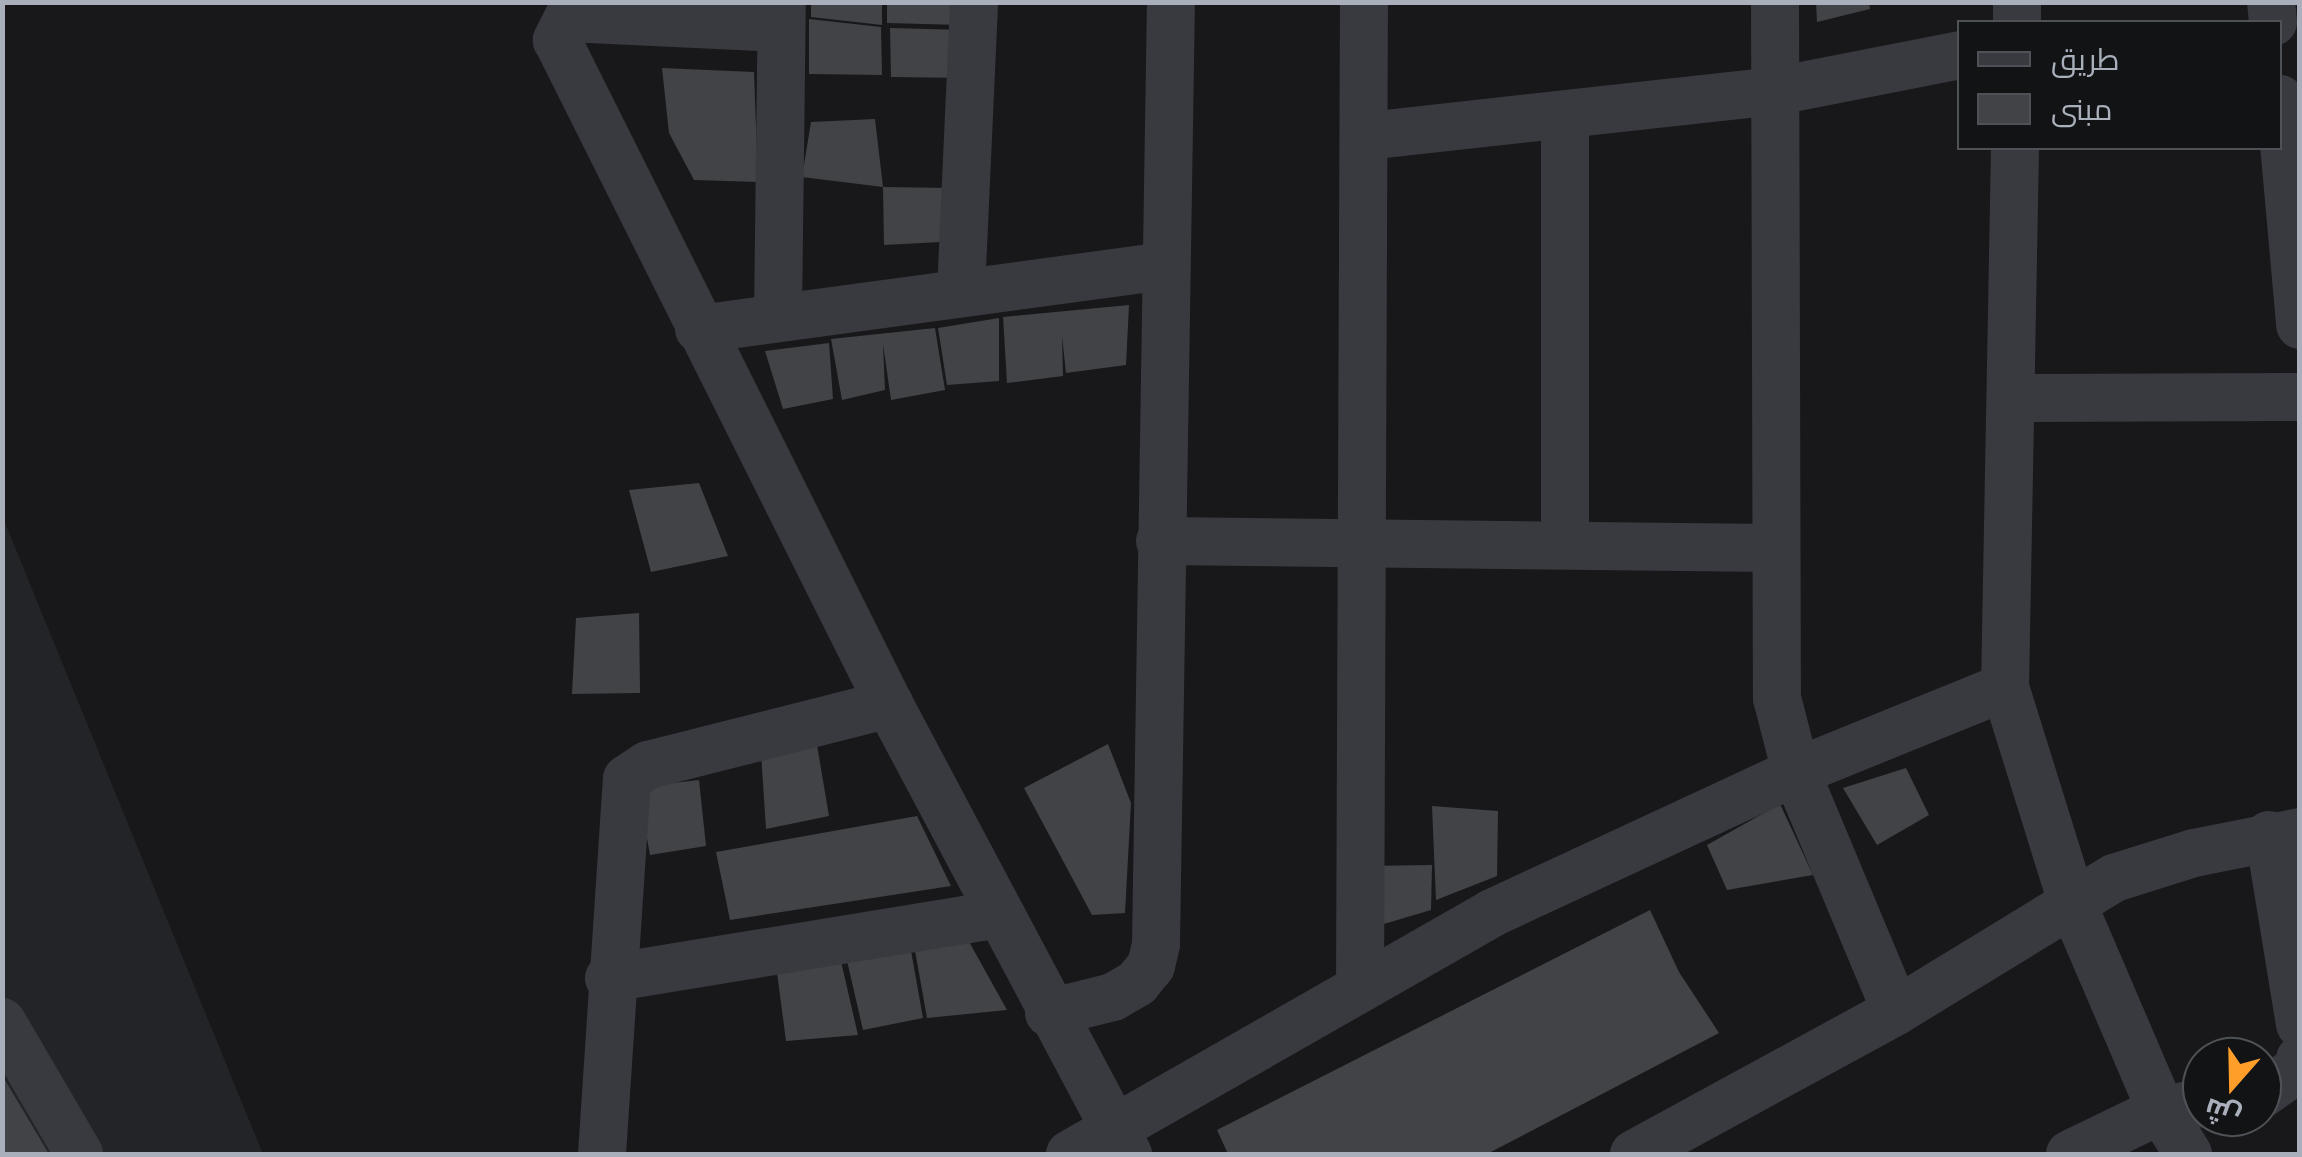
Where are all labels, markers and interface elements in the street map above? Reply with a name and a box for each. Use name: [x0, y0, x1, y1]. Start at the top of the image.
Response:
legend: [1957, 20, 2282, 150]
text: طريق: [2051, 40, 2120, 79]
text: مبنى: [2051, 90, 2112, 129]
north arrow: [2182, 1037, 2282, 1137]
text: ش: [2199, 1090, 2245, 1136]

